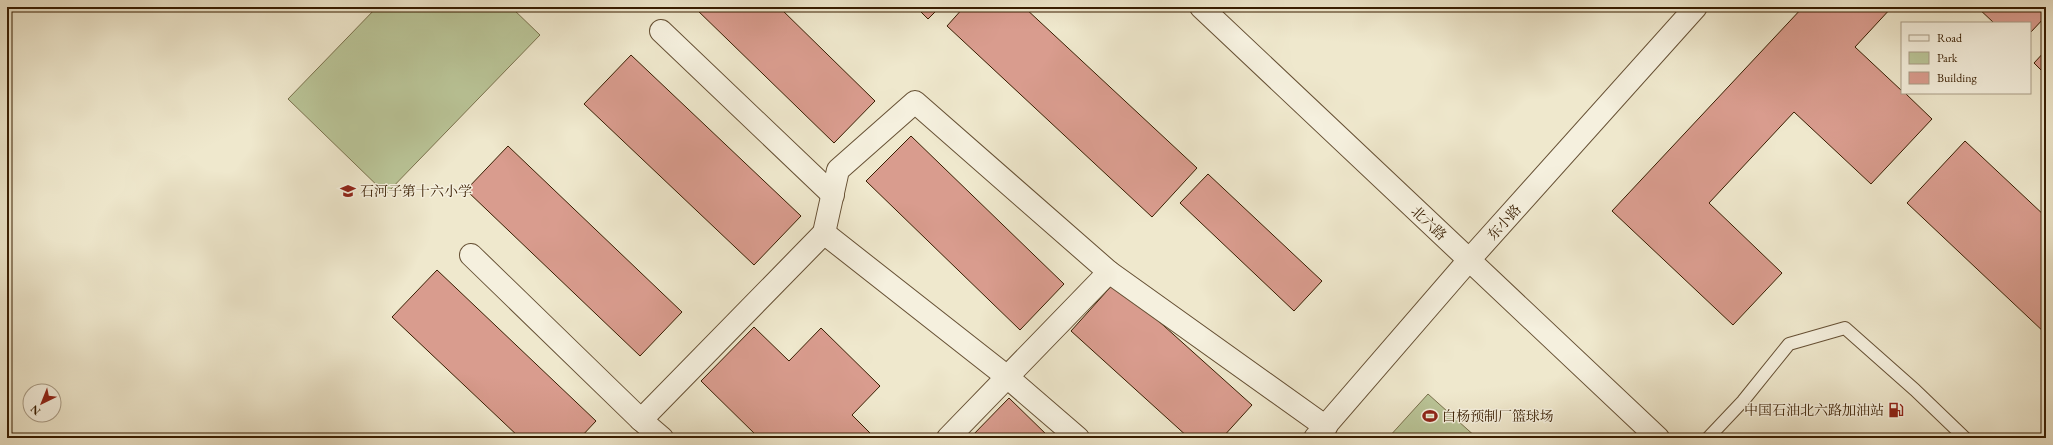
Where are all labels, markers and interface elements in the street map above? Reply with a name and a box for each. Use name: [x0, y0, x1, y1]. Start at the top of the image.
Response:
legend: [1901, 22, 2031, 94]
text: Road: [1937, 30, 1963, 46]
text: Park: [1937, 50, 1958, 66]
text: Building: [1937, 70, 1978, 86]
school or university icon: 石河子第十六小学: [339, 182, 357, 200]
place label: 石河子第十六小学: [360, 182, 472, 200]
street label: 东小路: [1483, 200, 1525, 244]
street label: 北六路: [1408, 202, 1450, 244]
north arrow: [22, 383, 62, 423]
place label: 中国石油北六路加油站: [1744, 401, 1884, 419]
fuel station icon: 中国石油北六路加油站: [1887, 401, 1905, 419]
text: N: [27, 402, 43, 418]
sports icon: 白杨预制厂篮球场: [1421, 407, 1439, 425]
place label: 白杨预制厂篮球场: [1442, 407, 1554, 425]

